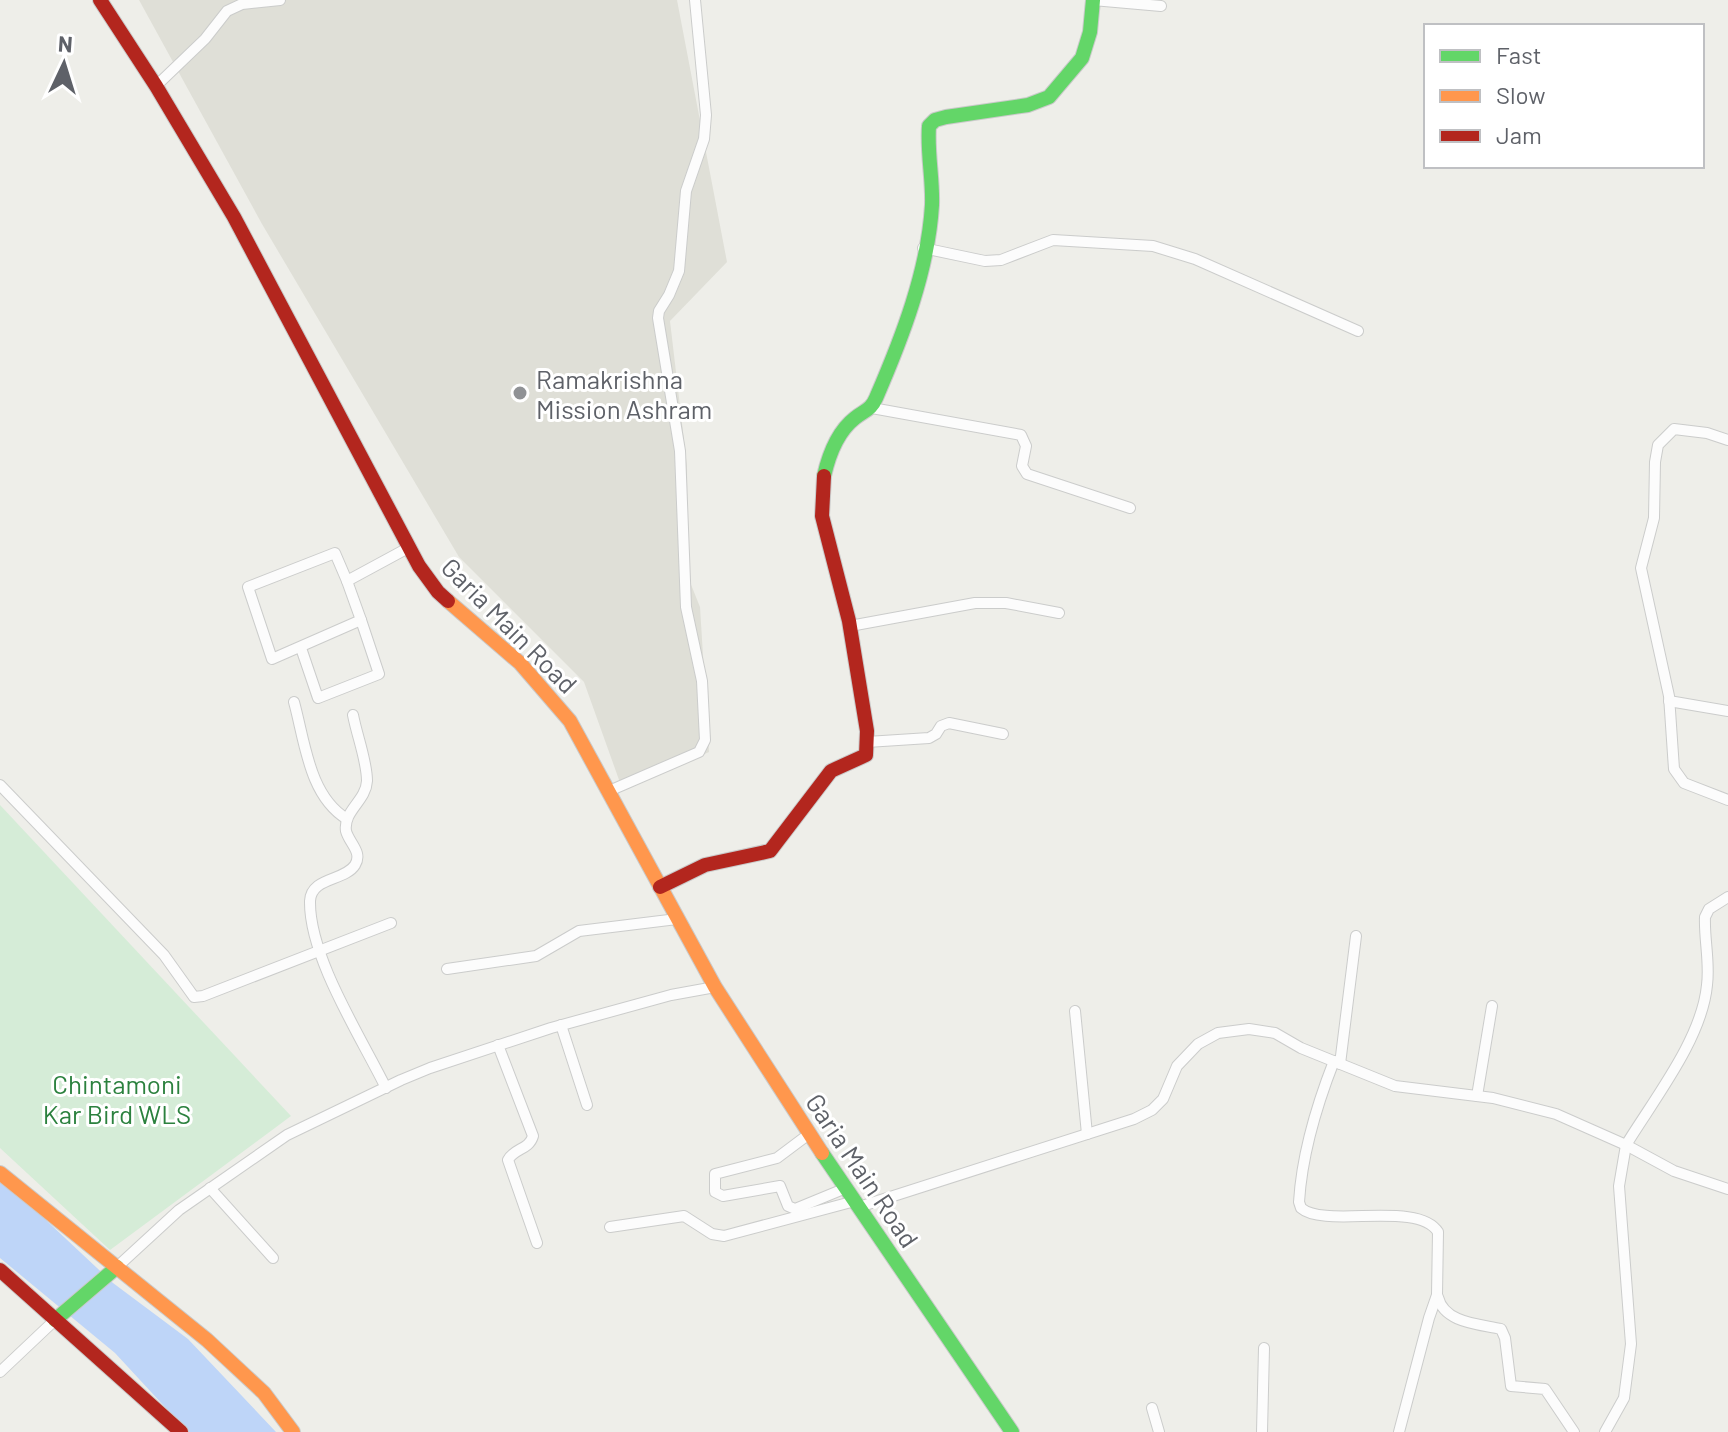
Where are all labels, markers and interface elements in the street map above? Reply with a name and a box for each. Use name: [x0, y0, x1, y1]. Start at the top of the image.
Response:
north arrow: [24, 24, 104, 104]
legend: [1424, 24, 1704, 168]
text: N: [57, 30, 74, 57]
text: Fast: [1496, 40, 1541, 69]
text: Slow: [1496, 80, 1545, 109]
text: Jam: [1496, 120, 1542, 149]
place label: Ramakrishna Mission Ashram: [536, 363, 712, 424]
marker: Ramakrishna Mission Ashram: [511, 384, 529, 402]
street label: Garia Main Road: [436, 551, 584, 699]
park label: Chintamoni Kar Bird WLS: [43, 1068, 191, 1129]
street label: Garia Main Road: [800, 1087, 926, 1253]

